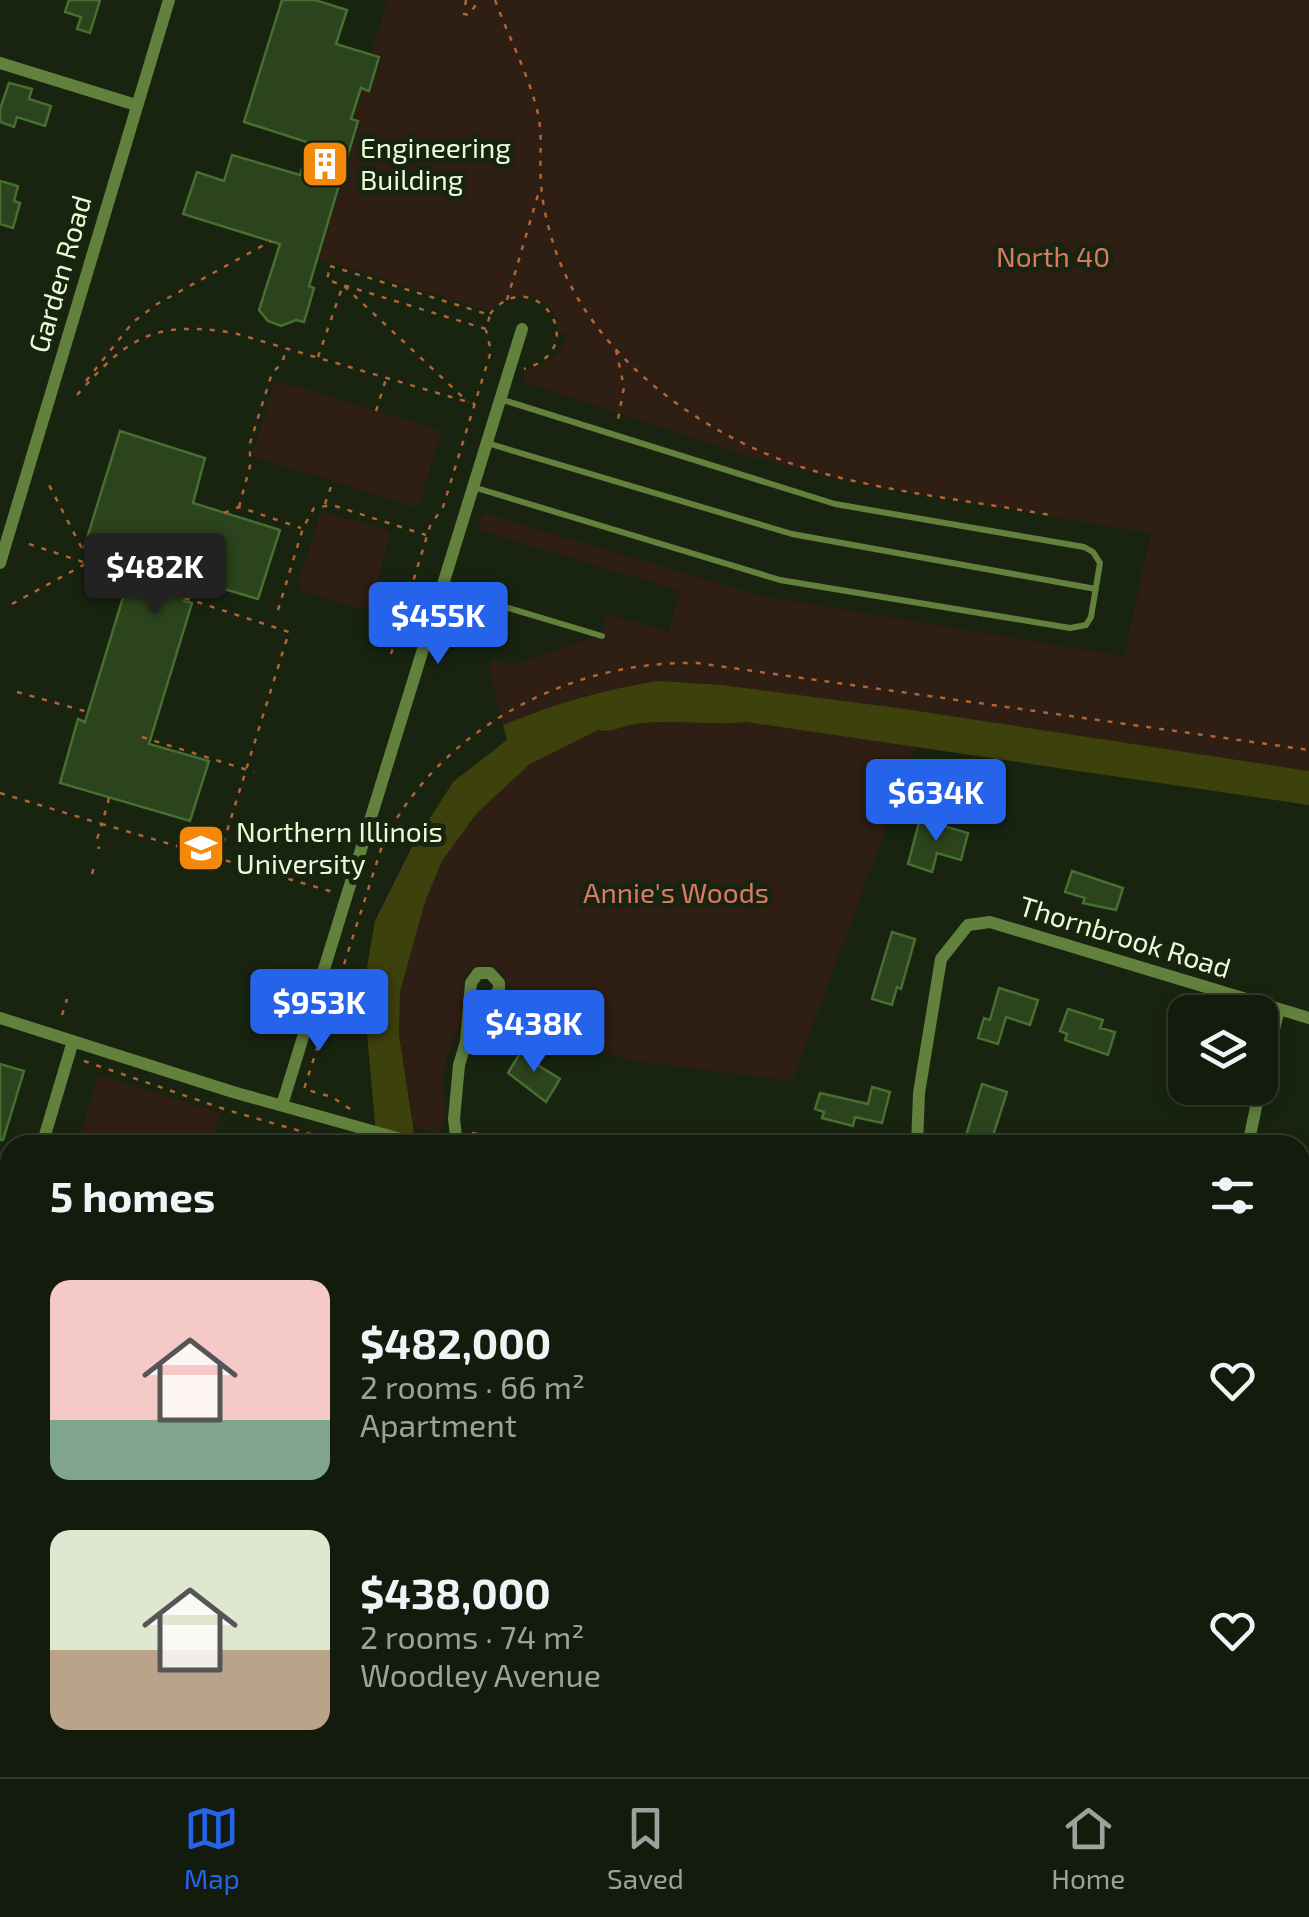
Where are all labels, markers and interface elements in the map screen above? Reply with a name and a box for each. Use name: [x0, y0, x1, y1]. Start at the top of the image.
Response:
place label: Engineering Building: [360, 130, 511, 196]
building icon: Engineering Building: [299, 138, 351, 190]
street label: Garden Road: [20, 191, 98, 356]
park label: North 40: [996, 239, 1110, 273]
pin: $482K: [85, 533, 225, 618]
text: $482K: [106, 546, 204, 584]
pin: $455K: [368, 582, 508, 667]
text: $455K: [391, 595, 485, 633]
pin: $634K: [866, 759, 1006, 844]
text: $634K: [888, 772, 984, 810]
place label: Northern Illinois University: [236, 814, 443, 880]
school or university icon: Northern Illinois University: [175, 822, 227, 874]
park label: Annie's Woods: [583, 875, 769, 909]
street label: Thornbrook Road: [1015, 888, 1235, 984]
pin: $953K: [249, 969, 389, 1054]
text: $953K: [272, 982, 366, 1020]
pin: $438K: [464, 990, 604, 1075]
map controls: [1168, 995, 1278, 1105]
button: layers: [1168, 995, 1278, 1105]
text: $438K: [485, 1003, 583, 1041]
icon: filters: [1205, 1168, 1260, 1223]
text: 5 homes: [50, 1170, 215, 1220]
text: $482,000: [360, 1317, 551, 1367]
icon: home: [130, 1320, 250, 1440]
icon: heart: [1205, 1353, 1260, 1408]
text: 2 rooms · 66 m²: [360, 1367, 585, 1405]
text: Apartment: [360, 1405, 517, 1443]
text: $438,000: [360, 1567, 551, 1617]
icon: home: [130, 1570, 250, 1690]
icon: heart: [1205, 1603, 1260, 1658]
text: 2 rooms · 74 m²: [360, 1617, 584, 1655]
text: Woodley Avenue: [360, 1655, 601, 1693]
tab: Map: [184, 1801, 240, 1895]
tab: Saved: [607, 1801, 684, 1895]
tab: Home: [1051, 1801, 1125, 1895]

